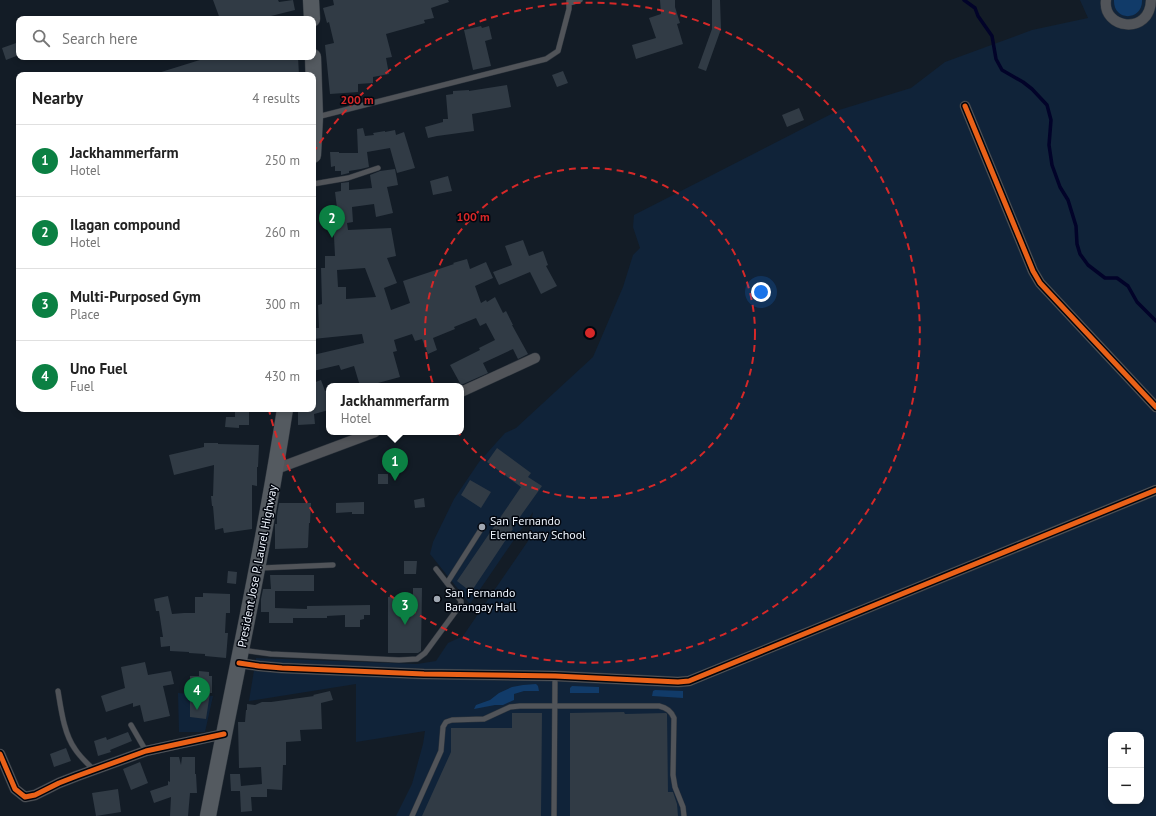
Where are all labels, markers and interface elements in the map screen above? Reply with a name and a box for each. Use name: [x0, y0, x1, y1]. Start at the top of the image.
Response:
search box: [16, 16, 316, 60]
icon: search: [30, 27, 52, 49]
text: Search here: [62, 29, 138, 48]
text: Nearby: [32, 87, 83, 109]
text: 4 results: [252, 90, 300, 107]
text: 200 m: [340, 92, 374, 107]
text: Jackhammerfarm: [70, 143, 179, 162]
text: 1: [41, 152, 49, 169]
text: 250 m: [265, 152, 300, 169]
text: Hotel: [70, 162, 100, 179]
pin: 2: [319, 205, 345, 238]
text: 100 m: [456, 209, 490, 224]
text: Ilagan compound: [70, 215, 180, 234]
text: 2: [41, 224, 49, 241]
text: 260 m: [265, 224, 300, 241]
text: Hotel: [70, 234, 100, 251]
your location: [751, 282, 771, 302]
text: Multi-Purposed Gym: [70, 287, 201, 306]
text: 3: [41, 296, 49, 313]
text: 300 m: [265, 296, 300, 313]
text: Place: [70, 306, 100, 323]
centre of rings: [583, 326, 597, 340]
text: Uno Fuel: [70, 359, 127, 378]
text: 4: [41, 368, 49, 385]
text: 430 m: [265, 368, 300, 385]
text: Fuel: [70, 378, 94, 395]
popup: [326, 383, 464, 435]
text: Jackhammerfarm: [341, 391, 449, 410]
text: Hotel: [341, 410, 371, 427]
pin: 1: [382, 448, 408, 481]
street label: President Jose P. Laurel Highway: [234, 483, 280, 649]
place label: San Fernando Elementary School: [490, 513, 586, 542]
marker: San Fernando Elementary School: [477, 522, 487, 532]
place label: San Fernando Barangay Hall: [445, 585, 517, 614]
pin: 3: [392, 592, 418, 625]
marker: San Fernando Barangay Hall: [432, 594, 442, 604]
pin: 4: [184, 677, 210, 710]
map controls: [1108, 732, 1144, 804]
button: +: [1108, 732, 1144, 768]
button: −: [1108, 768, 1144, 804]

